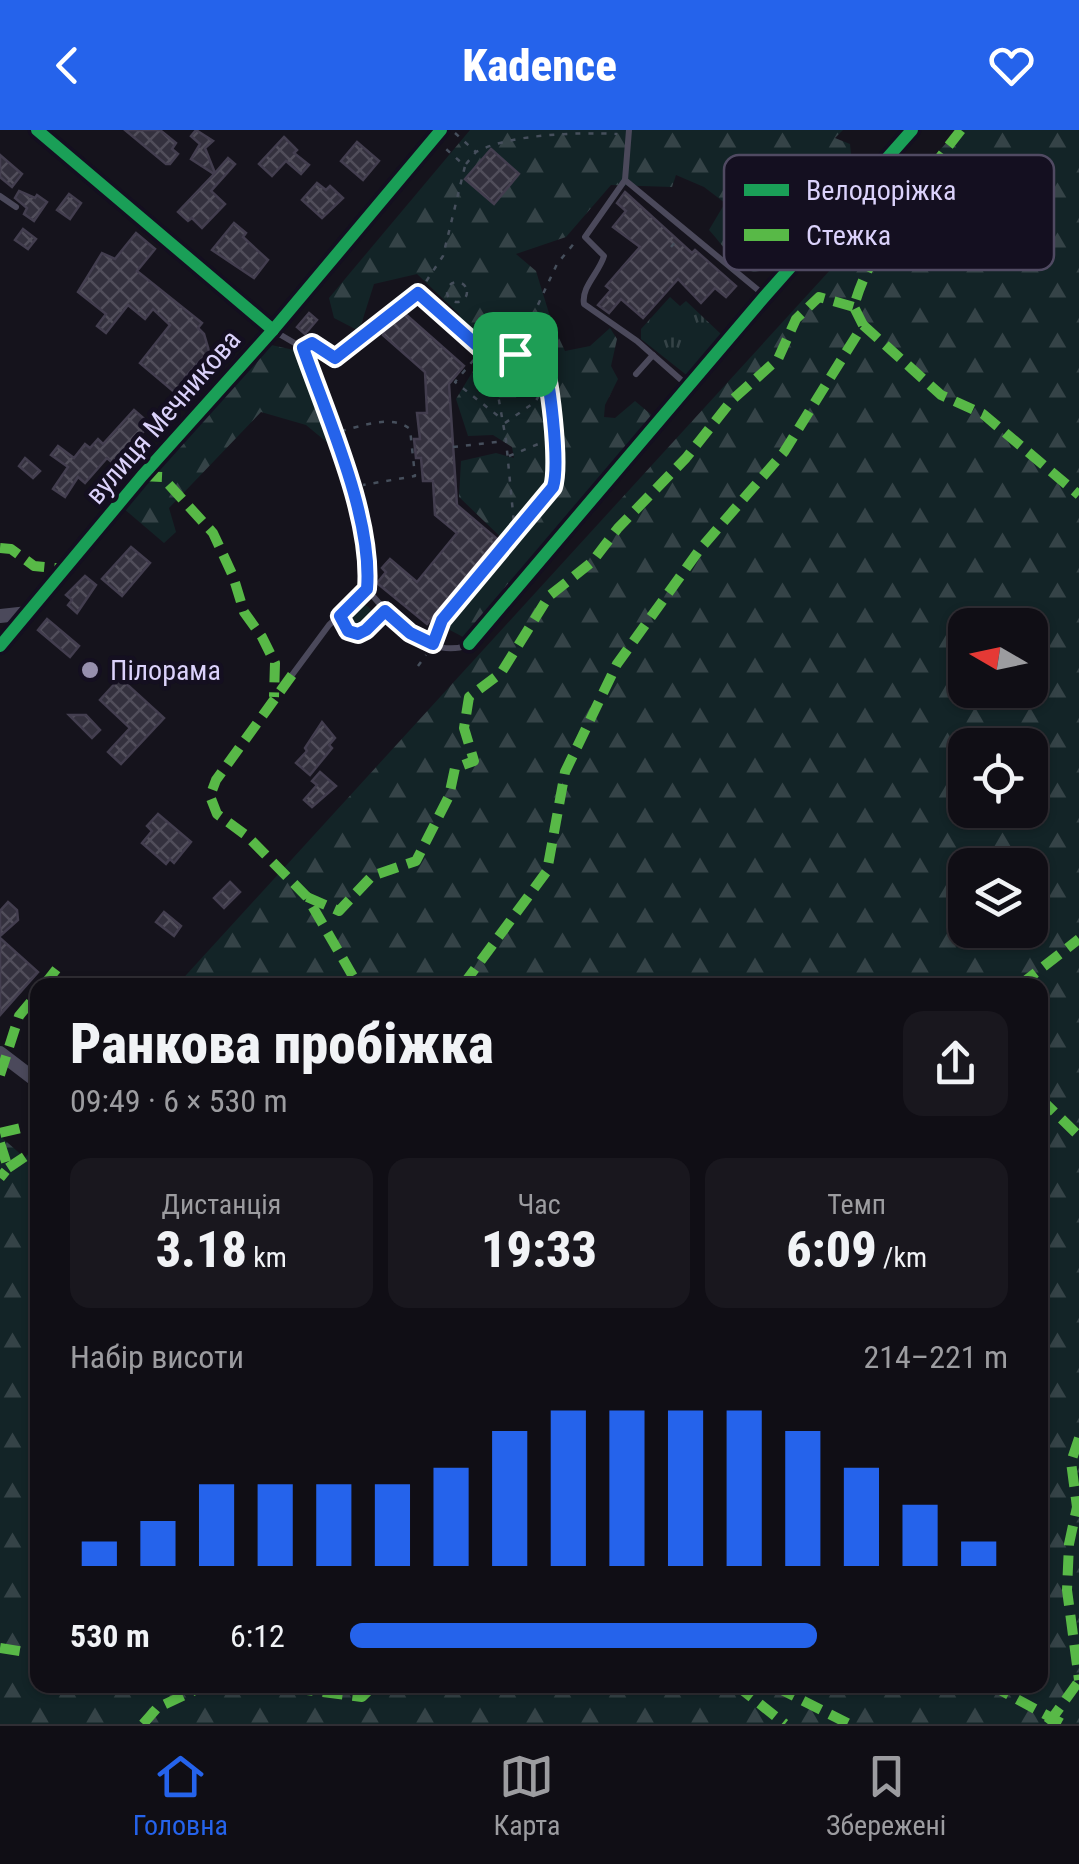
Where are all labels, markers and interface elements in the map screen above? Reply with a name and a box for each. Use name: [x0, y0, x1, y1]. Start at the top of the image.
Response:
icon: back: [40, 38, 95, 93]
icon: heart: [984, 38, 1039, 93]
text: Kadence: [462, 39, 617, 92]
legend: [724, 155, 1054, 270]
text: Велодоріжка: [806, 174, 957, 207]
text: Стежка: [806, 219, 891, 252]
pin: [473, 312, 558, 397]
street label: вулиця Мечникова: [79, 323, 247, 511]
icon: arrive: [488, 327, 543, 382]
north arrow: [948, 608, 1048, 708]
map controls: [948, 608, 1048, 948]
place label: Пілорама: [110, 654, 221, 687]
marker: Пілорама: [79, 659, 101, 681]
button: locate: [948, 728, 1048, 828]
button: layers: [948, 848, 1048, 948]
button: share: [903, 1011, 1008, 1116]
text: Ранкова пробіжка: [70, 1012, 494, 1076]
text: 09:49 · 6 × 530 m: [70, 1082, 288, 1120]
text: Дистанція: [162, 1188, 281, 1221]
text: Час: [517, 1188, 561, 1221]
text: Темп: [827, 1188, 886, 1221]
text: 3.18: [156, 1221, 247, 1279]
text: 19:33: [481, 1221, 597, 1279]
text: 6:09: [786, 1221, 877, 1279]
text: km: [247, 1241, 287, 1274]
text: /km: [877, 1241, 927, 1274]
text: Набір висоти: [70, 1338, 244, 1376]
text: 214–221 m: [863, 1338, 1008, 1376]
text: 530 m: [70, 1617, 150, 1655]
text: 6:12: [230, 1617, 285, 1655]
tab: Головна: [133, 1749, 228, 1842]
tab: Карта: [493, 1749, 560, 1842]
tab: Збережені: [826, 1749, 946, 1842]

